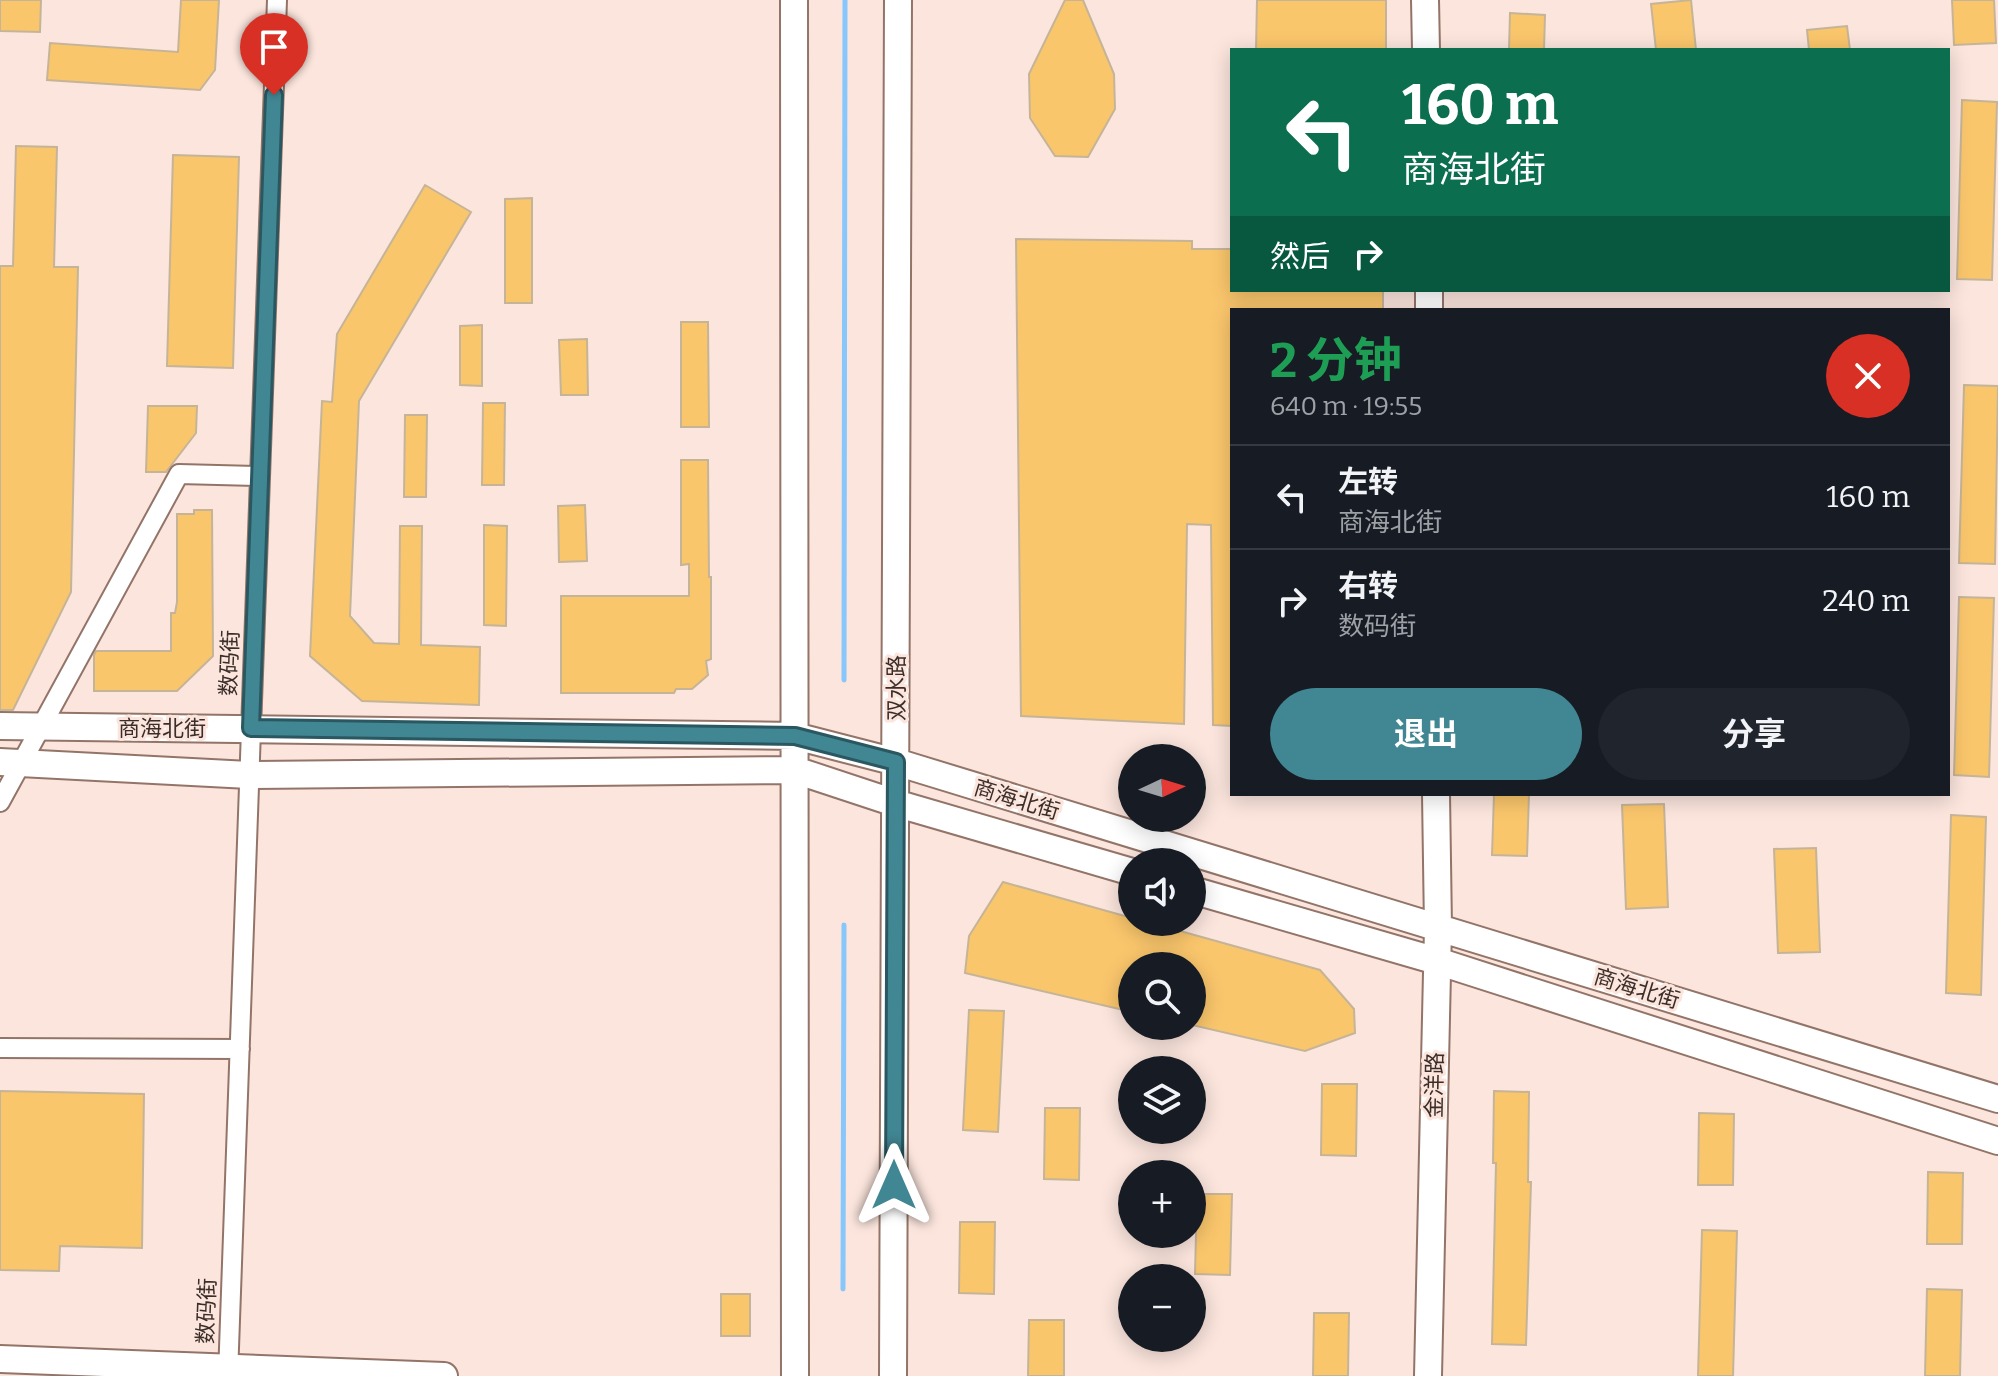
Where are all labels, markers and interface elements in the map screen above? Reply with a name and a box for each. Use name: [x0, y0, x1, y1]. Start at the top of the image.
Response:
pin: [240, 13, 308, 95]
icon: arrive: [252, 25, 296, 69]
text: 160 m: [1402, 72, 1558, 139]
icon: left: [1270, 80, 1374, 184]
text: 商海北街: [1402, 148, 1546, 192]
icon: right: [1346, 232, 1390, 276]
text: 然后: [1270, 239, 1330, 275]
text: 2 分钟: [1270, 332, 1402, 390]
button: close: [1826, 334, 1910, 418]
text: 640 m · 19:55: [1270, 391, 1422, 422]
text: 左转: [1338, 464, 1398, 500]
icon: left: [1270, 475, 1314, 519]
text: 160 m: [1826, 479, 1910, 515]
text: 商海北街: [1338, 507, 1442, 538]
text: 右转: [1338, 568, 1398, 604]
icon: right: [1270, 579, 1314, 623]
text: 240 m: [1822, 583, 1910, 619]
text: 数码街: [1338, 611, 1416, 642]
street label: 数码街: [215, 630, 244, 696]
street label: 双水路: [883, 655, 910, 721]
button: 退出: [1270, 688, 1582, 780]
button: 分享: [1598, 688, 1910, 780]
street label: 商海北街: [118, 715, 206, 742]
north arrow: [1118, 744, 1206, 832]
map controls: [1118, 744, 1206, 1352]
street label: 商海北街: [971, 774, 1063, 825]
button: sound: [1118, 848, 1206, 936]
button: search: [1118, 952, 1206, 1040]
street label: 商海北街: [1591, 963, 1683, 1014]
street label: 金洋路: [1420, 1052, 1449, 1118]
button: layers: [1118, 1056, 1206, 1144]
position arrow: [852, 1143, 936, 1227]
button: +: [1118, 1160, 1206, 1248]
button: −: [1118, 1264, 1206, 1352]
street label: 数码街: [192, 1278, 221, 1344]

